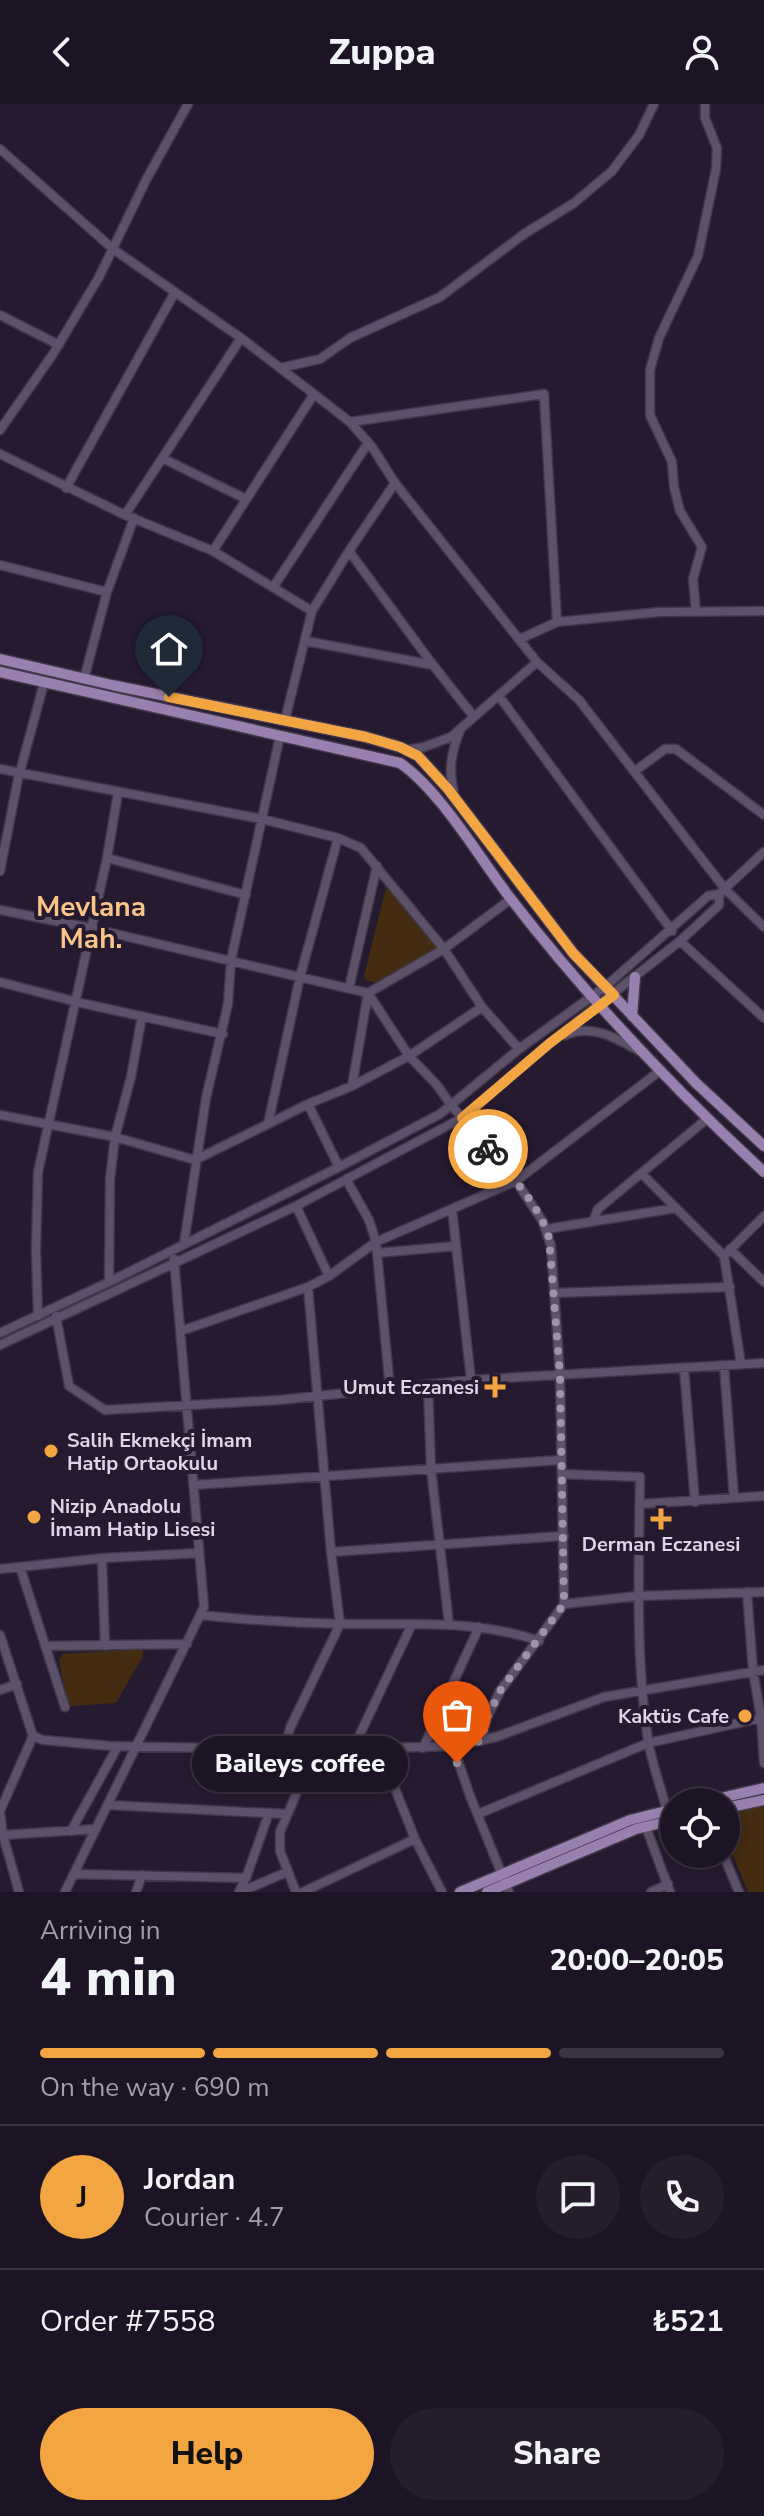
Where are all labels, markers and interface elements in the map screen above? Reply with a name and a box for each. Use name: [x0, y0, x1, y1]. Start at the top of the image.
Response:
text: Zuppa: [329, 28, 436, 77]
icon: back: [40, 30, 84, 74]
icon: person: [680, 30, 724, 74]
pin: [135, 615, 203, 697]
icon: home: [147, 627, 191, 671]
district label: Mevlana Mah.: [36, 888, 146, 958]
courier: [448, 1109, 528, 1189]
icon: bike: [466, 1127, 510, 1171]
place label: Umut Eczanesi: [343, 1374, 479, 1401]
marker: Umut Eczanesi: [486, 1378, 504, 1396]
place label: Salih Ekmekçi İmam Hatip Ortaokulu: [67, 1427, 252, 1477]
marker: Salih Ekmekçi İmam Hatip Ortaokulu: [42, 1442, 60, 1460]
place label: Nizip Anadolu İmam Hatip Lisesi: [50, 1493, 215, 1543]
marker: Nizip Anadolu İmam Hatip Lisesi: [25, 1508, 43, 1526]
marker: Derman Eczanesi: [652, 1510, 670, 1528]
place label: Derman Eczanesi: [582, 1531, 740, 1558]
pin: [423, 1681, 491, 1763]
icon: bag: [435, 1693, 479, 1737]
place label: Kaktüs Cafe: [618, 1703, 729, 1730]
marker: Kaktüs Cafe: [736, 1707, 754, 1725]
callout: Baileys coffee: [193, 1735, 409, 1791]
text: Baileys coffee: [215, 1746, 385, 1781]
map controls: [660, 1788, 740, 1868]
button: locate: [660, 1788, 740, 1868]
text: Arriving in: [40, 1913, 161, 1948]
text: 20:00–20:05: [549, 1940, 724, 1981]
text: 4 min: [40, 1942, 177, 2013]
text: On the way · 690 m: [40, 2070, 269, 2105]
button: chat: [536, 2155, 620, 2239]
button: phone: [640, 2155, 724, 2239]
text: Jordan: [144, 2159, 235, 2200]
text: J: [77, 2177, 87, 2218]
text: Courier · 4.7: [144, 2200, 285, 2235]
text: Order #7558: [40, 2301, 215, 2342]
text: ₺521: [652, 2301, 724, 2342]
button: Help: [40, 2408, 374, 2500]
button: Share: [390, 2408, 724, 2500]

